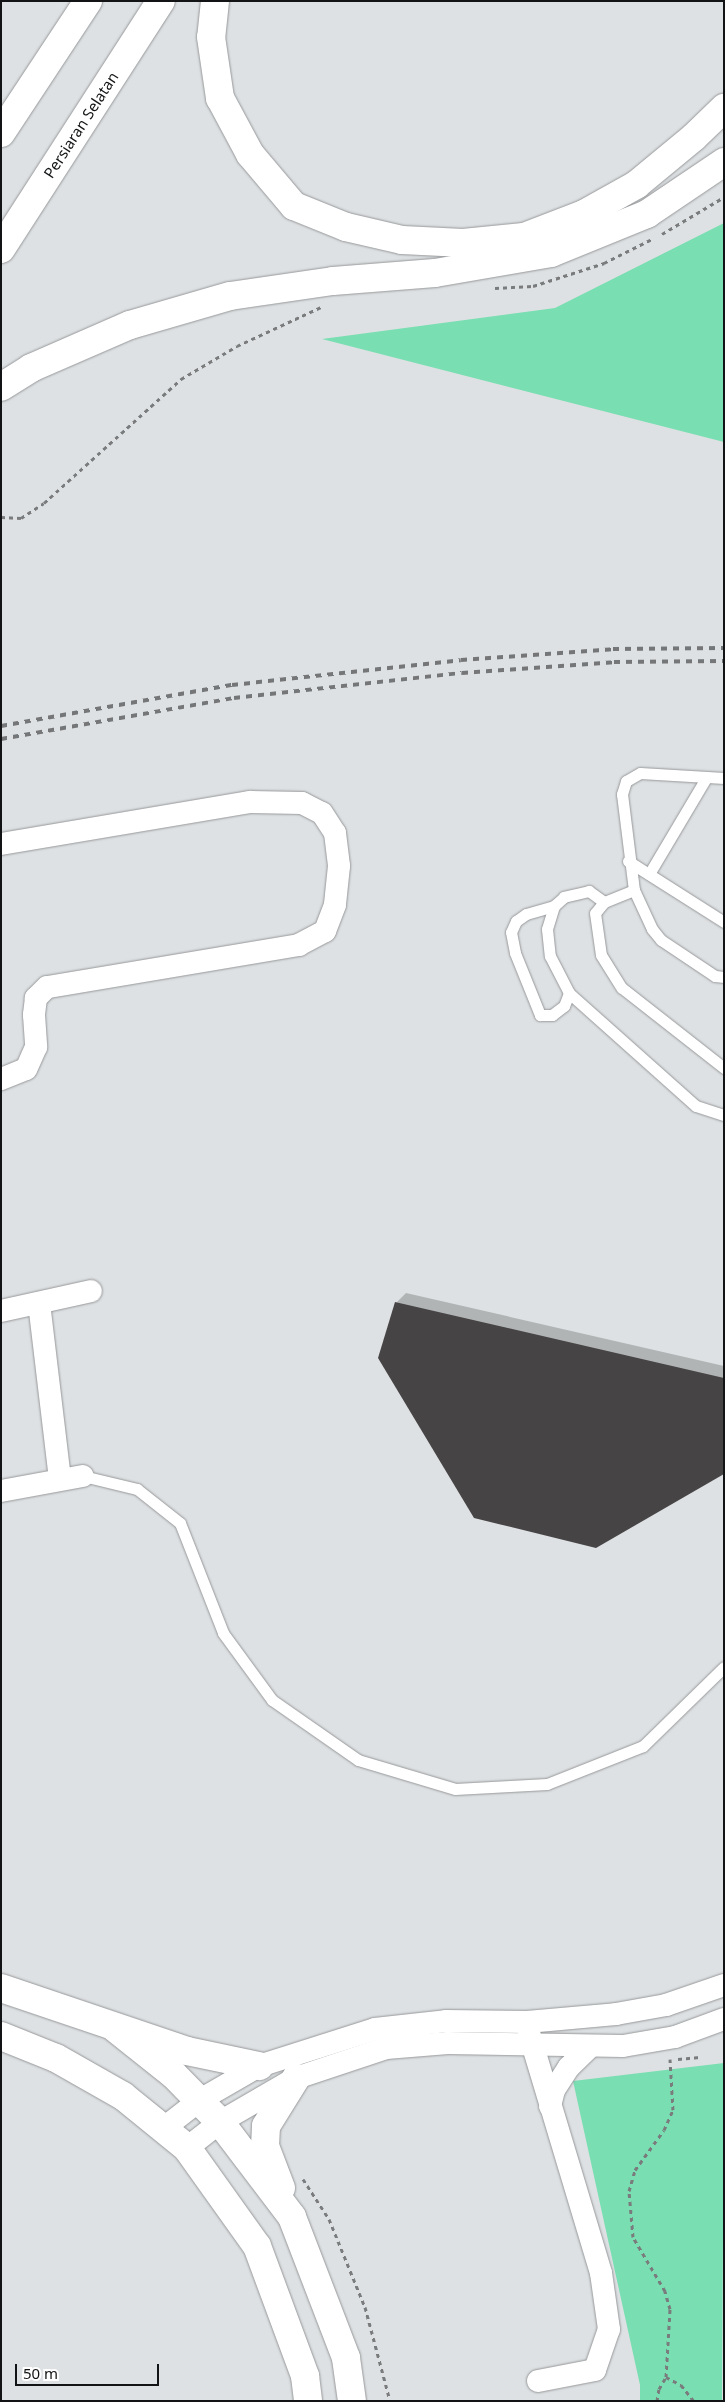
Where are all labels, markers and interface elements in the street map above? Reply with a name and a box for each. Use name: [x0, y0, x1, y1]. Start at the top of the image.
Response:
street label: Persiaran Selatan: [40, 69, 122, 181]
scale bar: [18, 2354, 161, 2386]
text: 50 m: [23, 2363, 58, 2383]

